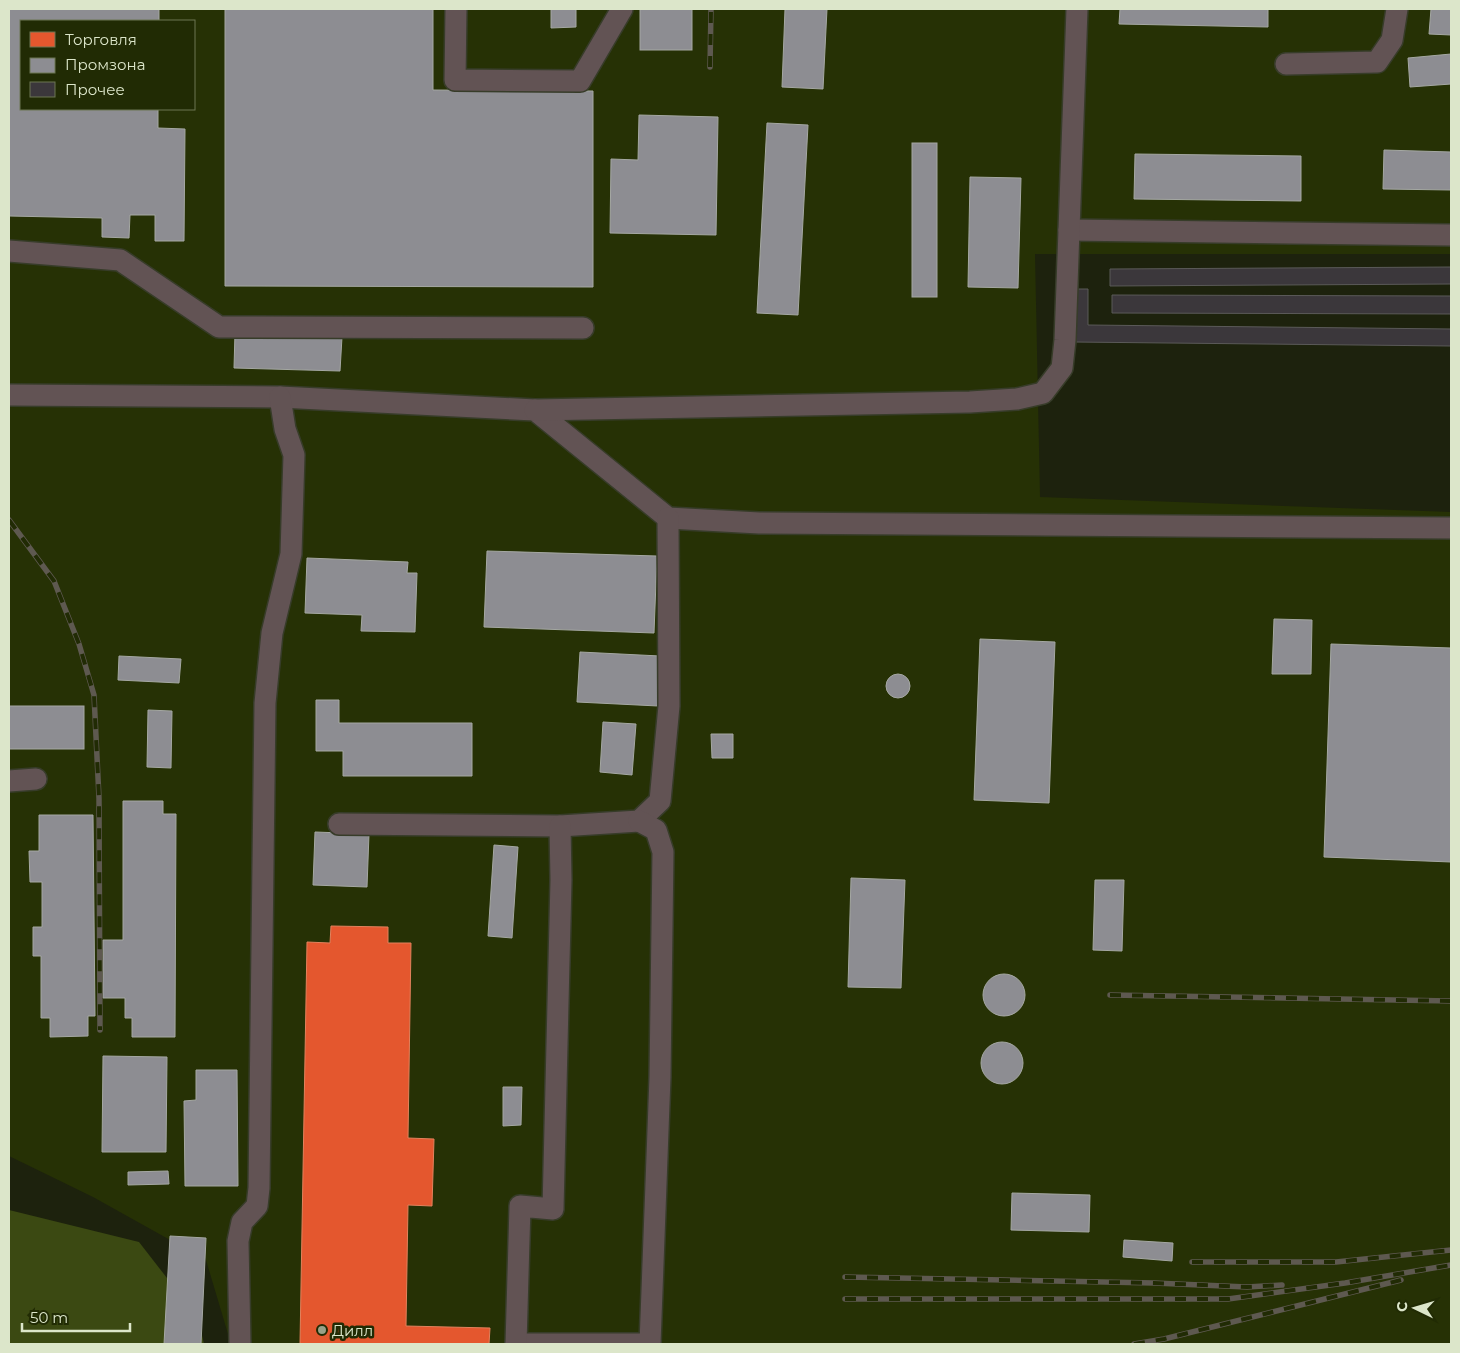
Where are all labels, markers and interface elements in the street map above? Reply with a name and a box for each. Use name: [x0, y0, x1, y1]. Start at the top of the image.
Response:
legend: [20, 20, 195, 110]
text: Торговля: [65, 30, 137, 49]
text: Промзона: [65, 55, 145, 74]
text: Прочее: [65, 80, 125, 99]
north arrow: [1390, 1283, 1440, 1333]
scale bar: [22, 1300, 130, 1332]
text: С: [1393, 1301, 1411, 1313]
text: 50 m: [30, 1308, 68, 1327]
place label: Дилл: [332, 1321, 373, 1340]
marker: Дилл: [316, 1324, 328, 1336]

